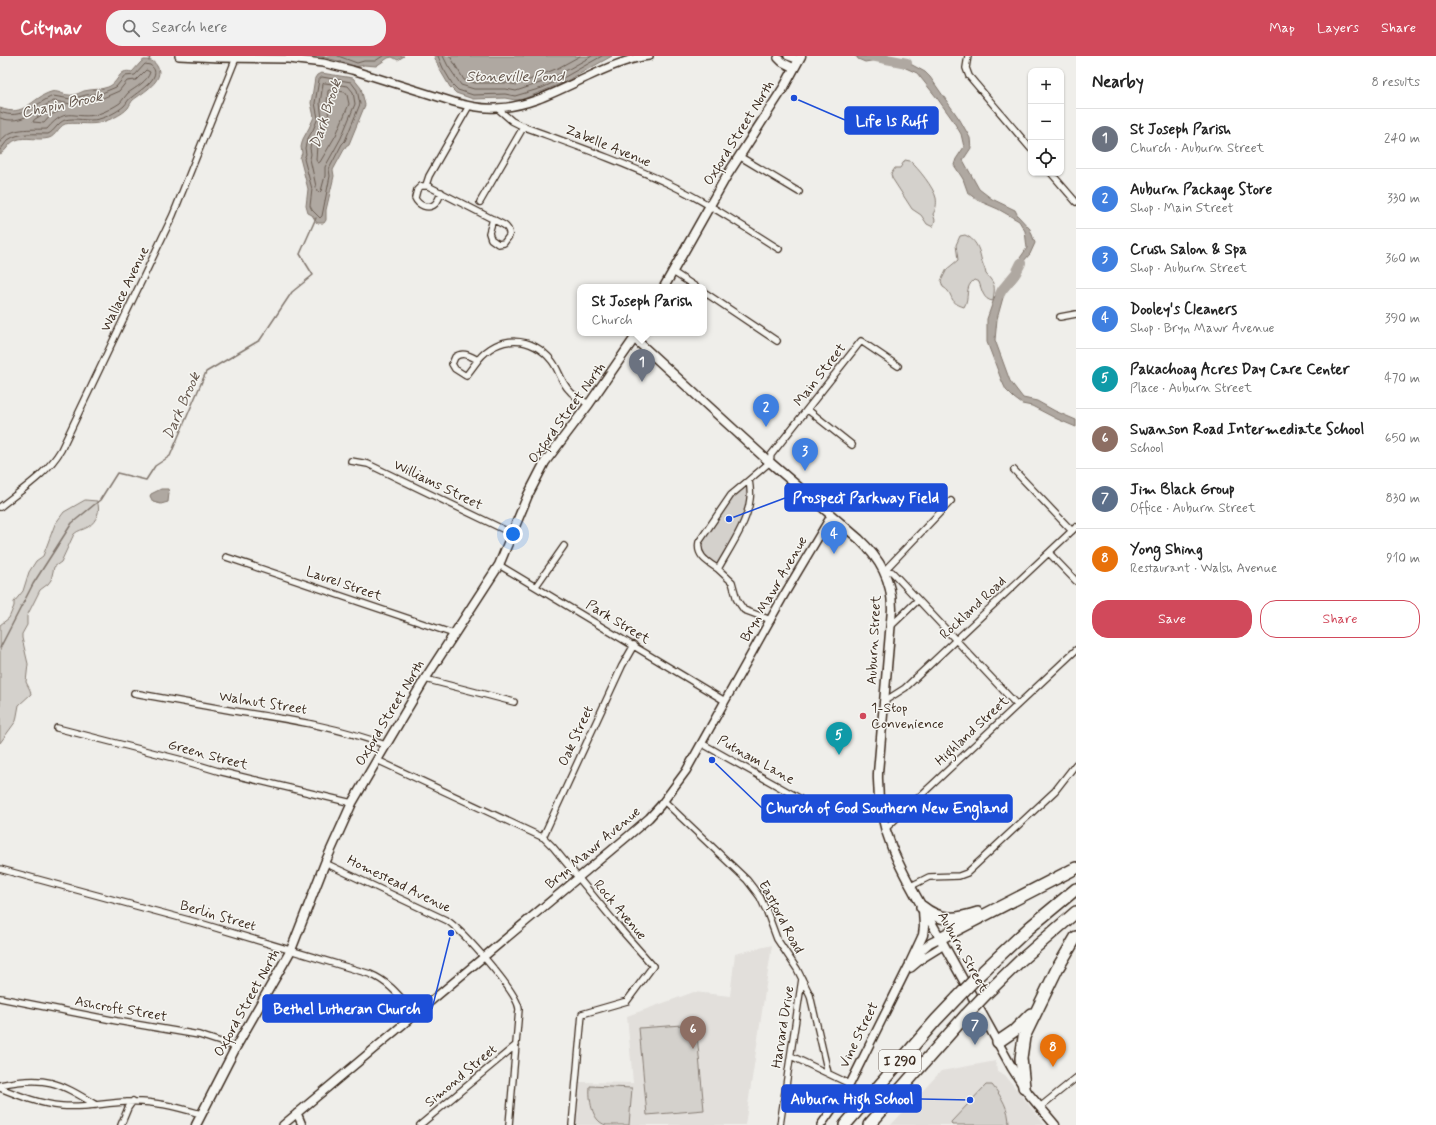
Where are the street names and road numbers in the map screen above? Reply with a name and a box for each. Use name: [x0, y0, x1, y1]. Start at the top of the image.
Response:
street label: Oxford Street North: [699, 77, 780, 190]
street label: Zabelle Avenue: [562, 121, 654, 171]
street label: Wallace Avenue: [97, 243, 153, 335]
street label: Main Street: [790, 340, 850, 410]
street label: Oxford Street North: [524, 359, 611, 468]
street label: Williams Street: [391, 456, 486, 514]
street label: Bryn Mawr Avenue: [736, 533, 812, 645]
street label: Laurel Street: [304, 563, 385, 606]
street label: Rockland Road: [936, 573, 1010, 643]
street label: Auburn Street: [863, 594, 885, 685]
street label: Park Street: [583, 596, 654, 649]
street label: Oxford Street North: [351, 657, 431, 770]
street label: Walnut Street: [218, 687, 308, 719]
street label: Highland Street: [931, 692, 1015, 771]
street label: Oak Street: [554, 703, 598, 769]
street label: Putnam Lane: [714, 731, 798, 789]
street label: Green Street: [166, 736, 251, 775]
street label: Bryn Mawr Avenue: [542, 803, 644, 893]
street label: Homestead Avenue: [344, 851, 454, 917]
street label: Rock Avenue: [589, 876, 651, 944]
street label: Eastford Road: [752, 877, 808, 958]
street label: Berlin Street: [178, 897, 258, 935]
street label: Auburn Street: [933, 908, 993, 996]
street label: Oxford Street North: [210, 946, 286, 1061]
street label: Harvard Drive: [768, 984, 798, 1070]
street label: Ashcroft Street: [73, 992, 169, 1026]
street label: Vine Street: [835, 999, 883, 1071]
street label: Simond Street: [421, 1041, 501, 1111]
road number: I 290: [879, 1050, 921, 1072]

